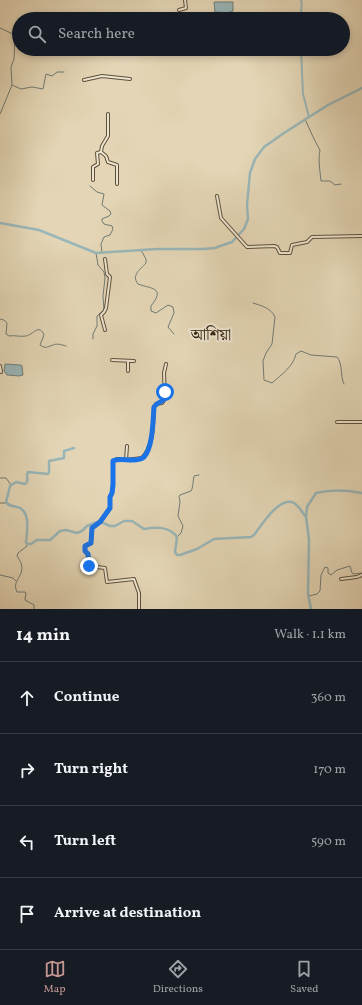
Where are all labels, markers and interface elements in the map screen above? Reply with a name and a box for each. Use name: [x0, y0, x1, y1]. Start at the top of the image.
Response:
search box: [12, 12, 350, 56]
icon: search: [26, 23, 48, 45]
text: Search here: [58, 24, 135, 45]
district label: আশিয়া: [190, 325, 231, 347]
route start: [156, 383, 174, 401]
route end: [80, 557, 98, 575]
text: 14 min: [16, 624, 70, 647]
text: Walk · 1.1 km: [274, 626, 346, 644]
icon: ahead: [16, 687, 38, 709]
text: Continue: [54, 687, 119, 708]
text: 360 m: [311, 689, 346, 707]
icon: right: [16, 759, 38, 781]
text: Turn right: [54, 759, 128, 780]
text: 170 m: [313, 761, 346, 779]
icon: left: [16, 831, 38, 853]
text: Turn left: [54, 831, 116, 852]
text: 590 m: [311, 833, 346, 851]
icon: arrive: [16, 903, 38, 925]
text: Arrive at destination: [54, 903, 201, 924]
tab: Map: [44, 958, 66, 997]
tab: Directions: [153, 958, 203, 997]
tab: Saved: [290, 958, 318, 997]

